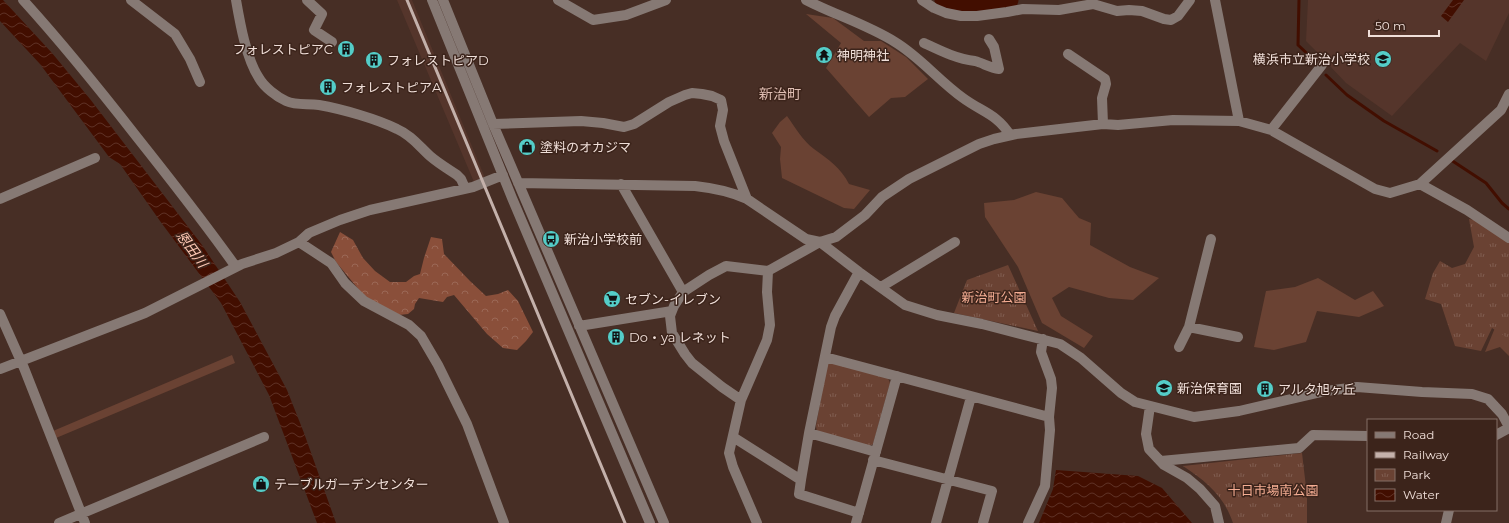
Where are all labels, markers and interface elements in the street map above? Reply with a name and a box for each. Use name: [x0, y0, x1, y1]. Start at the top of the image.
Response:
scale bar: [1369, 12, 1439, 38]
text: 50 m: [1375, 18, 1406, 33]
building icon: フォレストピアC: [336, 39, 356, 59]
place label: フォレストピアC: [233, 41, 333, 57]
temple icon: 神明神社: [814, 45, 834, 65]
place label: 神明神社: [837, 47, 889, 63]
school or university icon: 横浜市立新治小学校: [1373, 49, 1393, 69]
building icon: フォレストピアD: [364, 50, 384, 70]
place label: 横浜市立新治小学校: [1253, 51, 1370, 67]
place label: フォレストピアD: [387, 52, 489, 68]
building icon: フォレストピアA: [318, 77, 338, 97]
place label: フォレストピアA: [341, 79, 442, 95]
district label: 新治町: [759, 85, 801, 103]
shop icon: 塗料のオカジマ: [517, 137, 537, 157]
place label: 塗料のオカジマ: [540, 139, 631, 155]
water label: 恩田川: [172, 227, 213, 273]
bus stop icon: 新治小学校前: [541, 229, 561, 249]
place label: 新治小学校前: [564, 231, 642, 247]
supermarket icon: セブン-イレブン: [602, 289, 622, 309]
park label: 新治町公園: [961, 289, 1027, 305]
place label: セブン-イレブン: [625, 291, 721, 307]
building icon: Do・ya レネット: [606, 327, 626, 347]
place label: Do・ya レネット: [629, 329, 731, 345]
school or university icon: 新治保育園: [1154, 378, 1174, 398]
building icon: アルタ旭ヶ丘: [1255, 379, 1275, 399]
place label: 新治保育園: [1177, 380, 1242, 396]
place label: アルタ旭ヶ丘: [1278, 381, 1356, 397]
legend: [1367, 419, 1497, 511]
text: Road: [1403, 427, 1434, 442]
text: Railway: [1403, 447, 1449, 462]
text: Park: [1403, 467, 1431, 482]
shop icon: テーブルガーデンセンター: [251, 474, 271, 494]
place label: テーブルガーデンセンター: [274, 476, 429, 492]
park label: 十日市場南公園: [1227, 482, 1319, 498]
text: Water: [1403, 487, 1440, 502]

